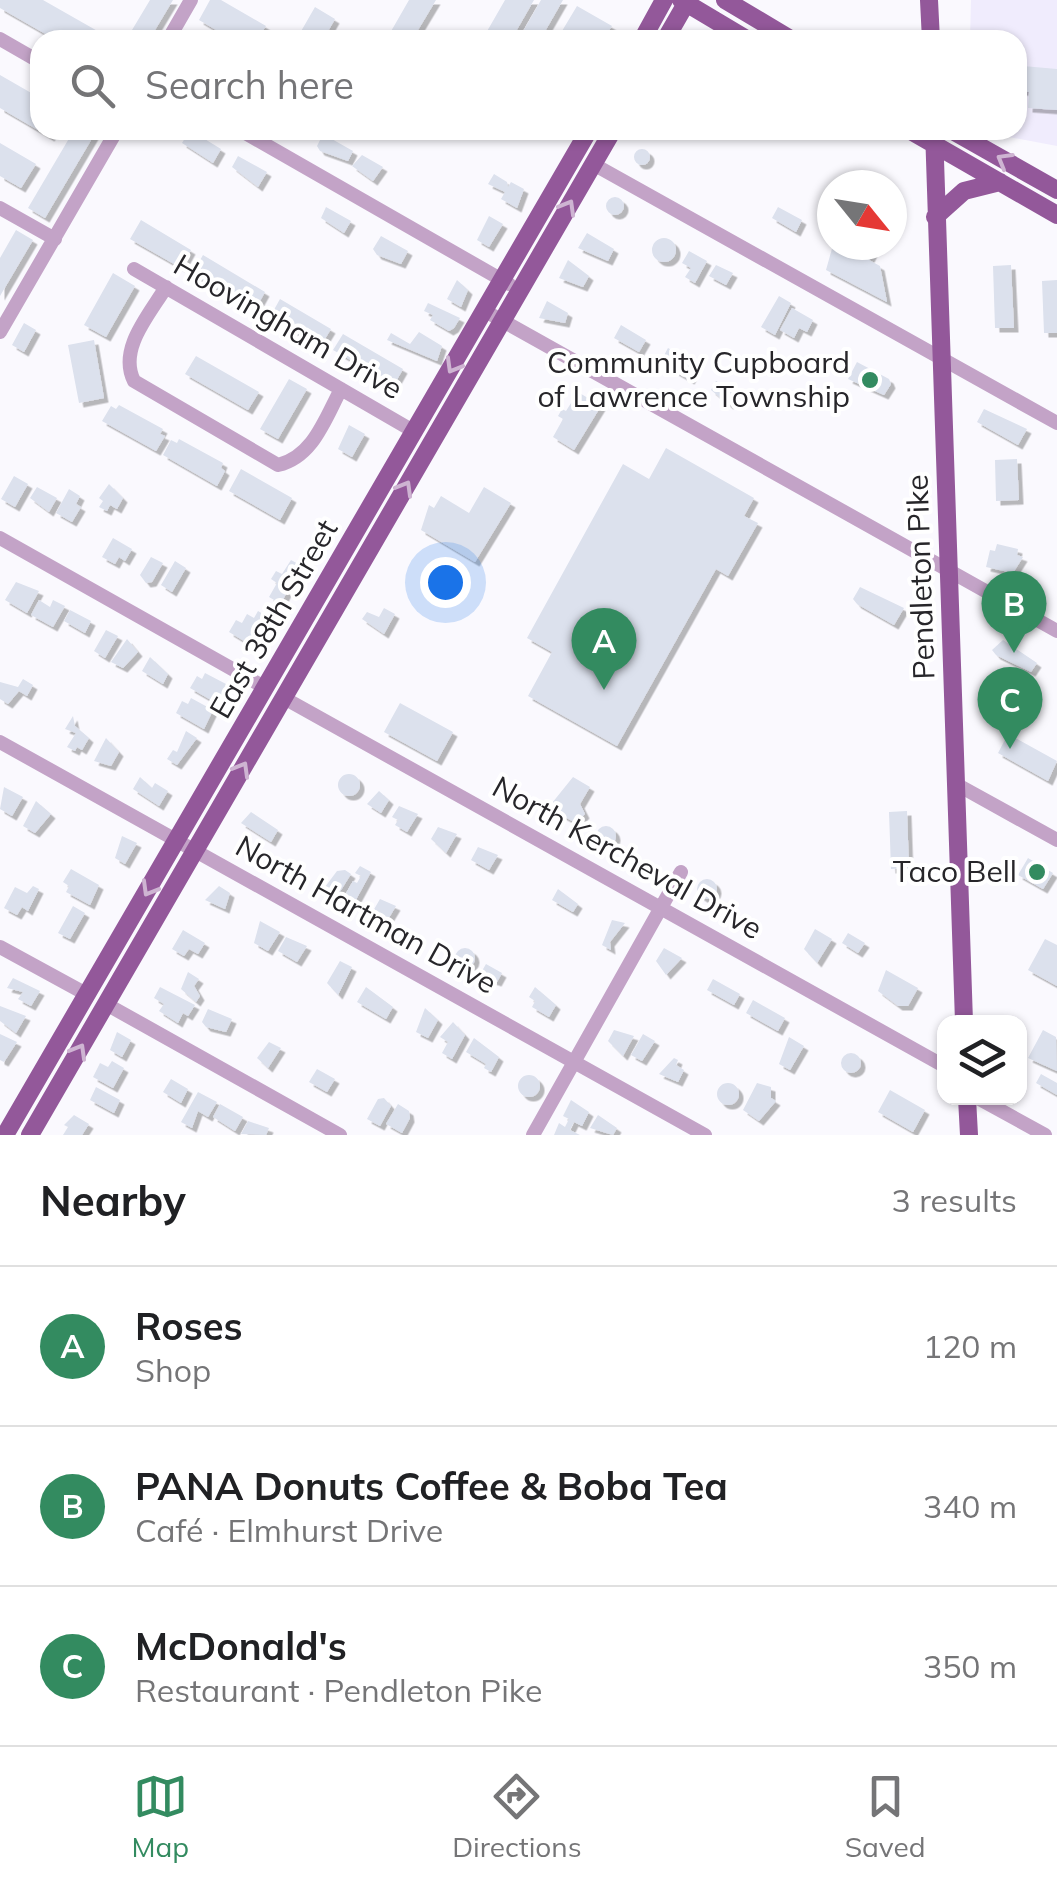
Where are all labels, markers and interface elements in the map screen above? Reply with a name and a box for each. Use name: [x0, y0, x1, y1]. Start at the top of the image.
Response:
search box: [30, 30, 1027, 140]
icon: search: [65, 58, 120, 113]
text: Search here: [145, 61, 354, 109]
one-way arrow: [997, 152, 1015, 172]
north arrow: [817, 170, 907, 260]
one-way arrow: [556, 200, 576, 218]
street label: Hoovingham Drive: [167, 245, 410, 407]
place label: Community Cupboard of Lawrence Township: [537, 343, 850, 415]
one-way arrow: [446, 355, 465, 373]
marker: Community Cupboard of Lawrence Township: [859, 369, 881, 391]
street label: Pendleton Pike: [897, 474, 943, 680]
one-way arrow: [393, 481, 412, 499]
street label: East 38th Street: [201, 512, 345, 725]
your location: [420, 557, 471, 608]
pin: B: [982, 570, 1046, 653]
pin: A: [572, 608, 636, 690]
pin: C: [978, 666, 1042, 749]
one-way arrow: [230, 762, 249, 780]
street label: North Kercheval Drive: [486, 767, 769, 947]
street label: North Hartman Drive: [229, 827, 504, 1002]
place label: Taco Bell: [893, 852, 1017, 890]
marker: Taco Bell: [1026, 861, 1048, 883]
one-way arrow: [142, 878, 162, 896]
map controls: [937, 1015, 1027, 1105]
button: layers: [937, 1015, 1027, 1105]
one-way arrow: [67, 1043, 86, 1061]
text: Nearby: [40, 1174, 186, 1227]
text: 3 results: [892, 1180, 1017, 1220]
text: Roses: [135, 1302, 243, 1350]
text: A: [60, 1326, 85, 1366]
text: 120 m: [923, 1326, 1017, 1366]
text: Shop: [135, 1350, 211, 1390]
text: PANA Donuts Coffee & Boba Tea: [135, 1462, 728, 1510]
text: B: [61, 1486, 84, 1526]
text: 340 m: [923, 1486, 1017, 1526]
text: Café · Elmhurst Drive: [135, 1510, 443, 1550]
text: McDonald's: [135, 1622, 347, 1670]
text: C: [62, 1646, 83, 1686]
text: 350 m: [923, 1646, 1017, 1686]
text: Restaurant · Pendleton Pike: [135, 1670, 542, 1710]
tab: Map: [132, 1769, 189, 1864]
tab: Directions: [452, 1769, 582, 1864]
tab: Saved: [845, 1769, 925, 1864]

